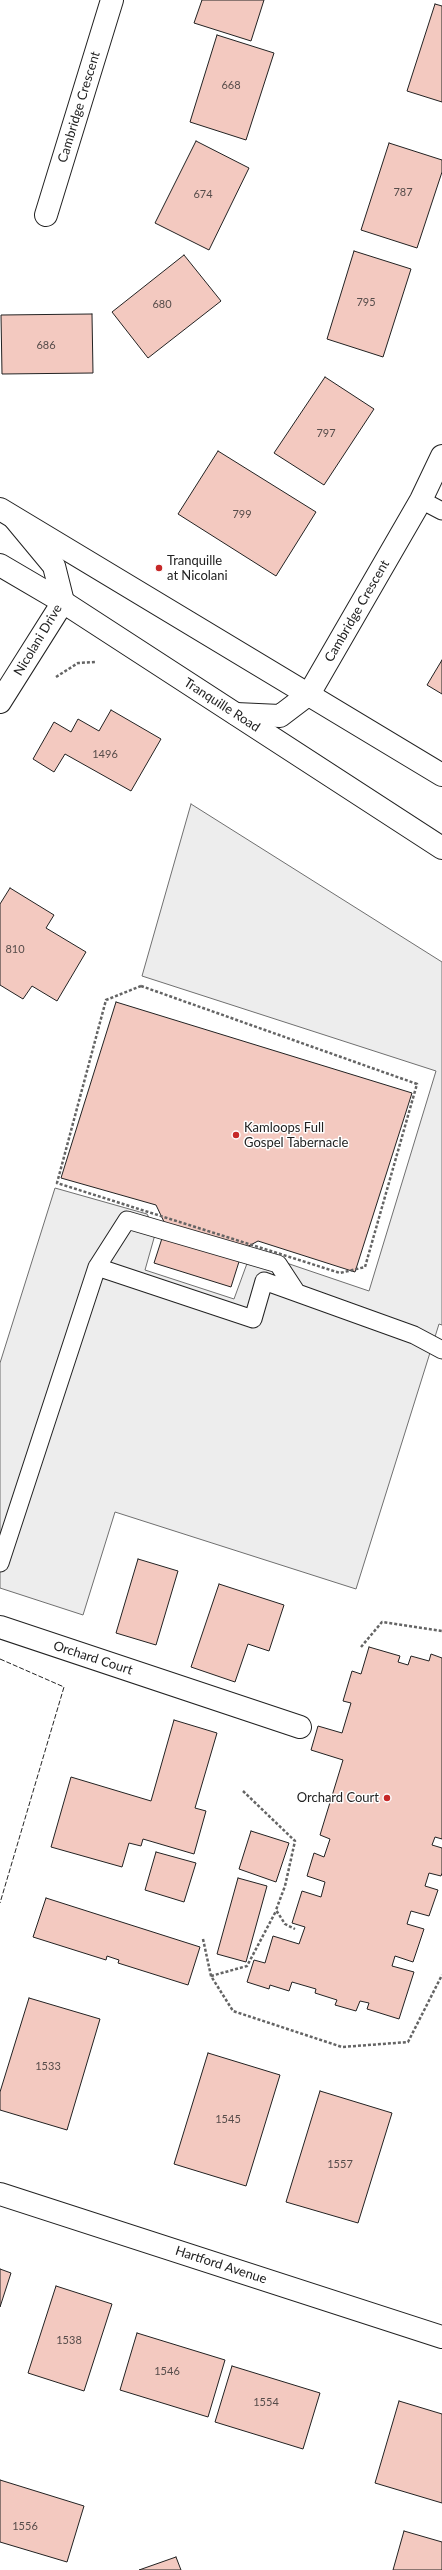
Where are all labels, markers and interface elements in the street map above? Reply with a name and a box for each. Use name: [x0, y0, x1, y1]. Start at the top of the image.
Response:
street label: Cambridge Crescent: [55, 50, 103, 164]
house number: 668: [221, 78, 241, 92]
house number: 787: [393, 185, 413, 199]
house number: 674: [193, 187, 213, 201]
house number: 795: [356, 295, 376, 309]
house number: 680: [152, 297, 172, 311]
house number: 686: [36, 338, 56, 352]
house number: 797: [316, 426, 336, 440]
house number: 799: [232, 507, 252, 521]
place label: Tranquille at Nicolani: [167, 553, 228, 584]
street label: Cambridge Crescent: [321, 557, 393, 665]
marker: Tranquille at Nicolani: [154, 563, 164, 573]
street label: Nicolani Drive: [11, 601, 65, 679]
street label: Tranquille Road: [181, 675, 263, 735]
house number: 1496: [92, 747, 118, 761]
house number: 810: [5, 942, 25, 956]
place label: Kamloops Full Gospel Tabernacle: [244, 1120, 348, 1151]
marker: Kamloops Full Gospel Tabernacle: [231, 1130, 241, 1140]
street label: Orchard Court: [51, 1638, 135, 1678]
place label: Orchard Court: [297, 1790, 379, 1806]
marker: Orchard Court: [382, 1793, 392, 1803]
house number: 1533: [35, 2059, 61, 2073]
house number: 1545: [215, 2112, 241, 2126]
house number: 1557: [327, 2157, 353, 2171]
street label: Hartford Avenue: [173, 2243, 269, 2287]
house number: 1538: [56, 2333, 82, 2347]
house number: 1546: [154, 2364, 180, 2378]
house number: 1554: [253, 2395, 279, 2409]
house number: 1556: [12, 2519, 38, 2533]

